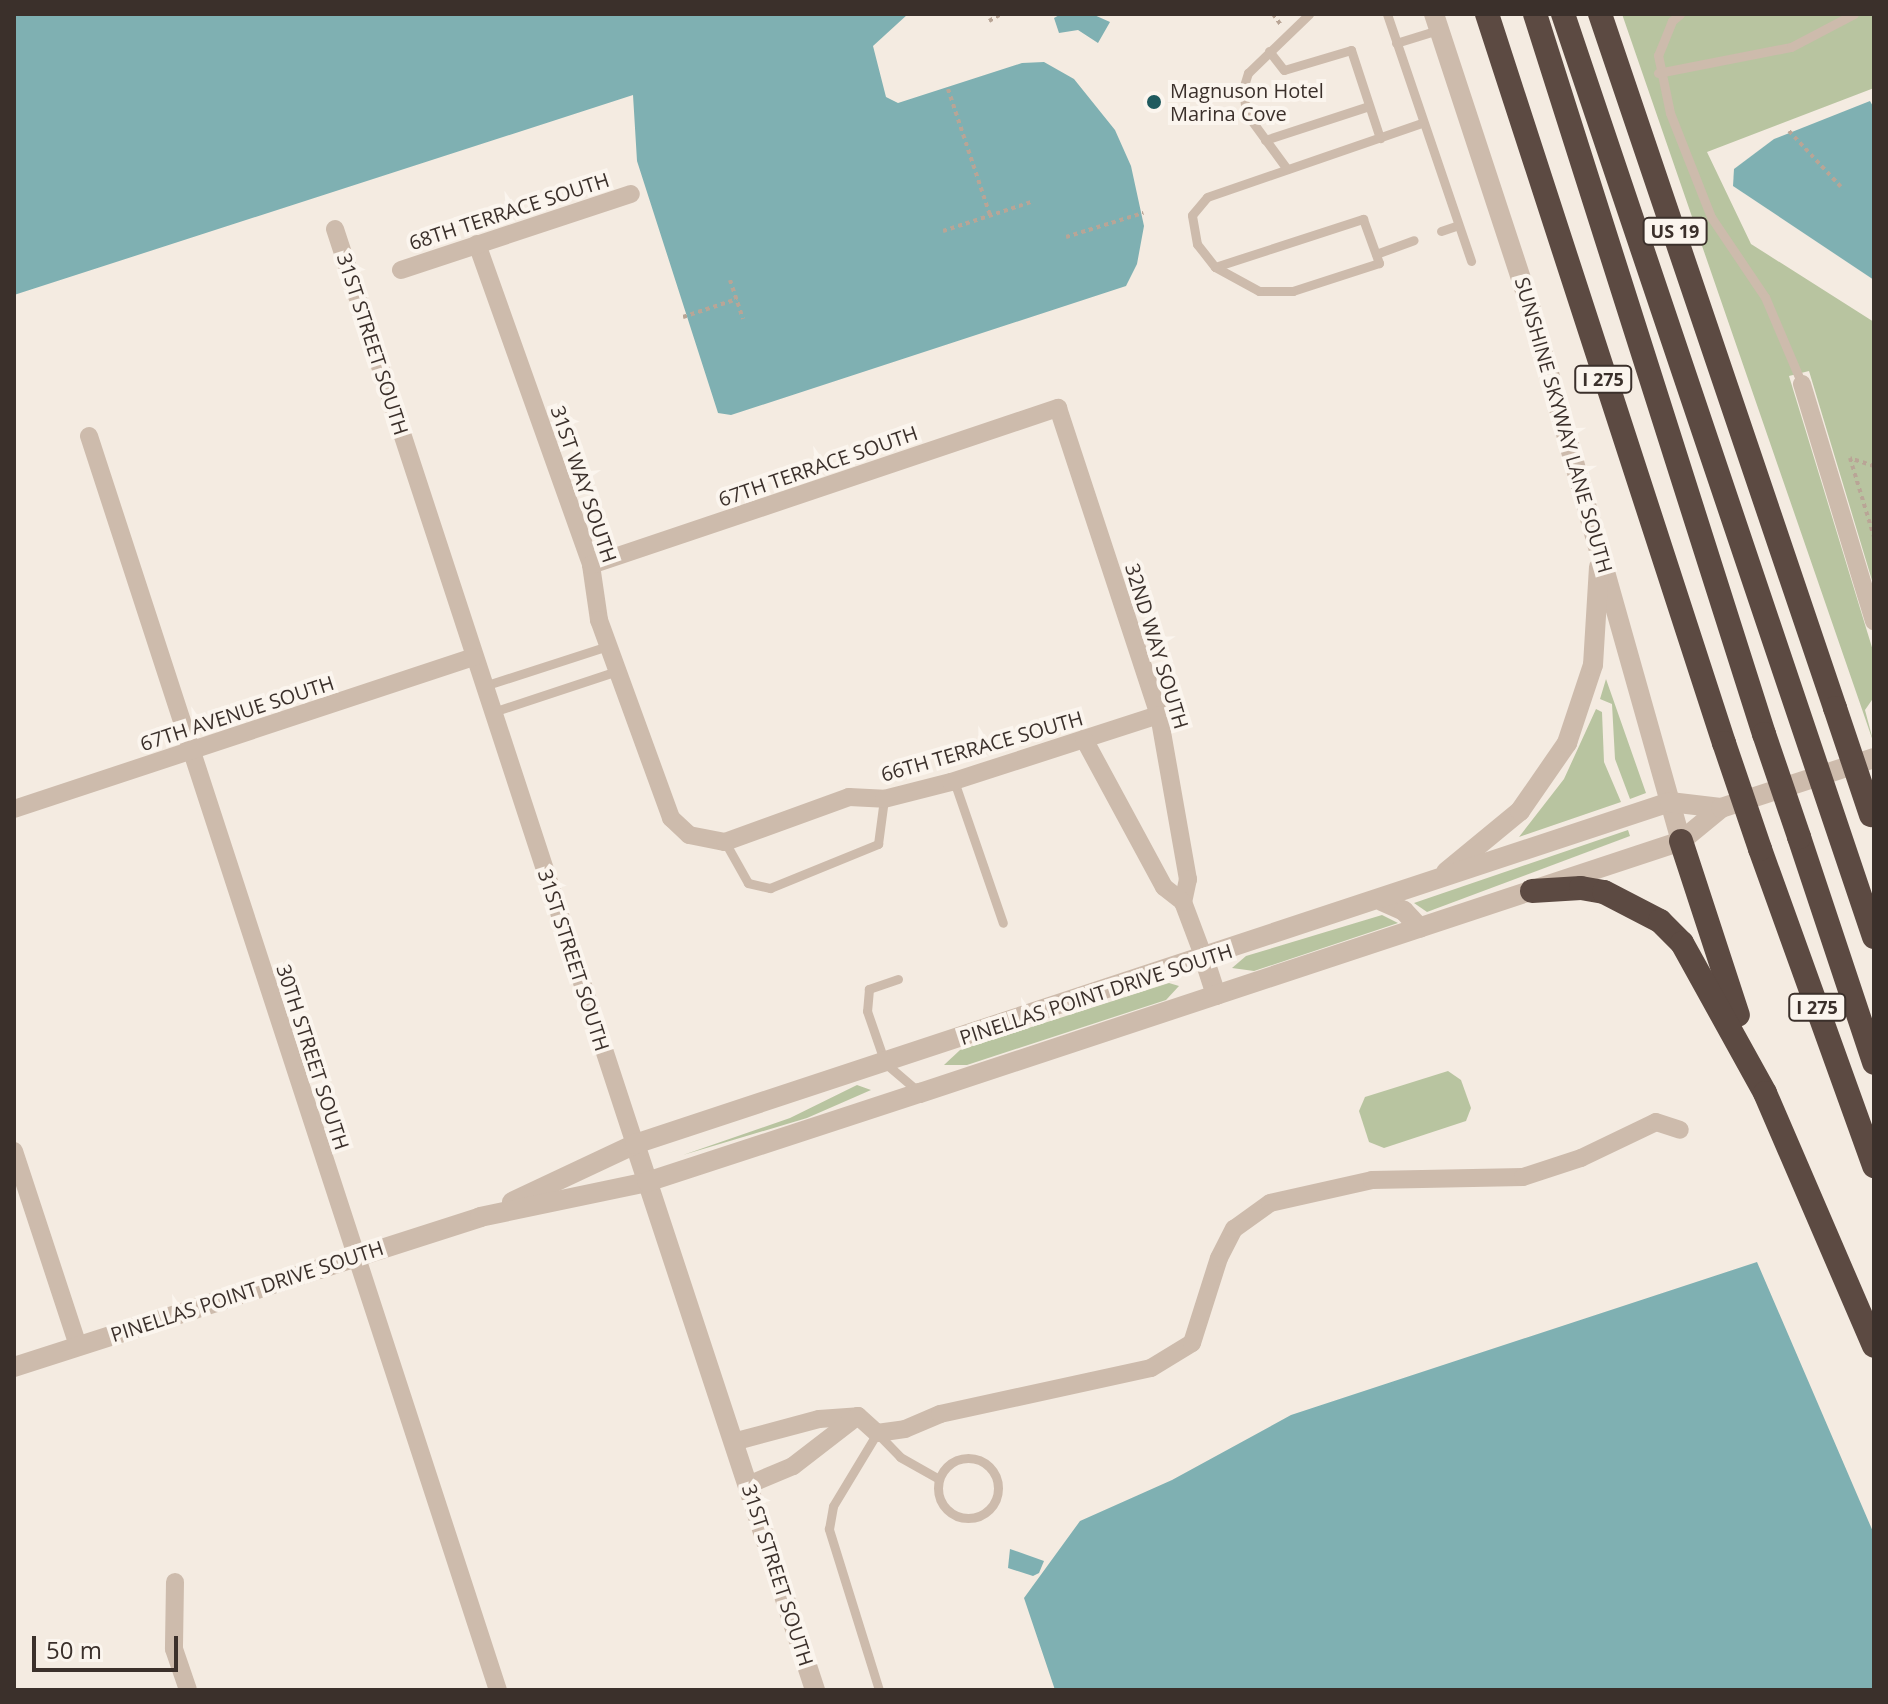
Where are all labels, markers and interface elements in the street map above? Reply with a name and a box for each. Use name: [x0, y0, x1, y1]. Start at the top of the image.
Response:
place label: Magnuson Hotel Marina Cove: [1170, 78, 1324, 125]
marker: Magnuson Hotel Marina Cove: [1145, 93, 1163, 111]
street label: 68TH TERRACE SOUTH: [406, 167, 612, 255]
road number: US 19: [1641, 217, 1709, 245]
street label: 31ST STREET SOUTH: [332, 250, 414, 438]
street label: SUNSHINE SKYWAY LANE SOUTH: [1510, 274, 1618, 576]
road number: I 275: [1573, 365, 1633, 393]
street label: 31ST WAY SOUTH: [546, 402, 622, 566]
street label: 67TH TERRACE SOUTH: [715, 421, 921, 511]
street label: 32ND WAY SOUTH: [1120, 560, 1194, 732]
street label: 67TH AVENUE SOUTH: [137, 670, 337, 756]
street label: 66TH TERRACE SOUTH: [878, 706, 1086, 786]
street label: 31ST STREET SOUTH: [533, 866, 615, 1054]
street label: PINELLAS POINT DRIVE SOUTH: [957, 938, 1235, 1050]
street label: 30TH STREET SOUTH: [272, 961, 354, 1153]
road number: I 275: [1787, 993, 1847, 1021]
street label: PINELLAS POINT DRIVE SOUTH: [108, 1235, 386, 1347]
street label: 31ST STREET SOUTH: [737, 1481, 819, 1669]
scale bar: [36, 1620, 182, 1670]
text: 50 m: [46, 1633, 102, 1666]

